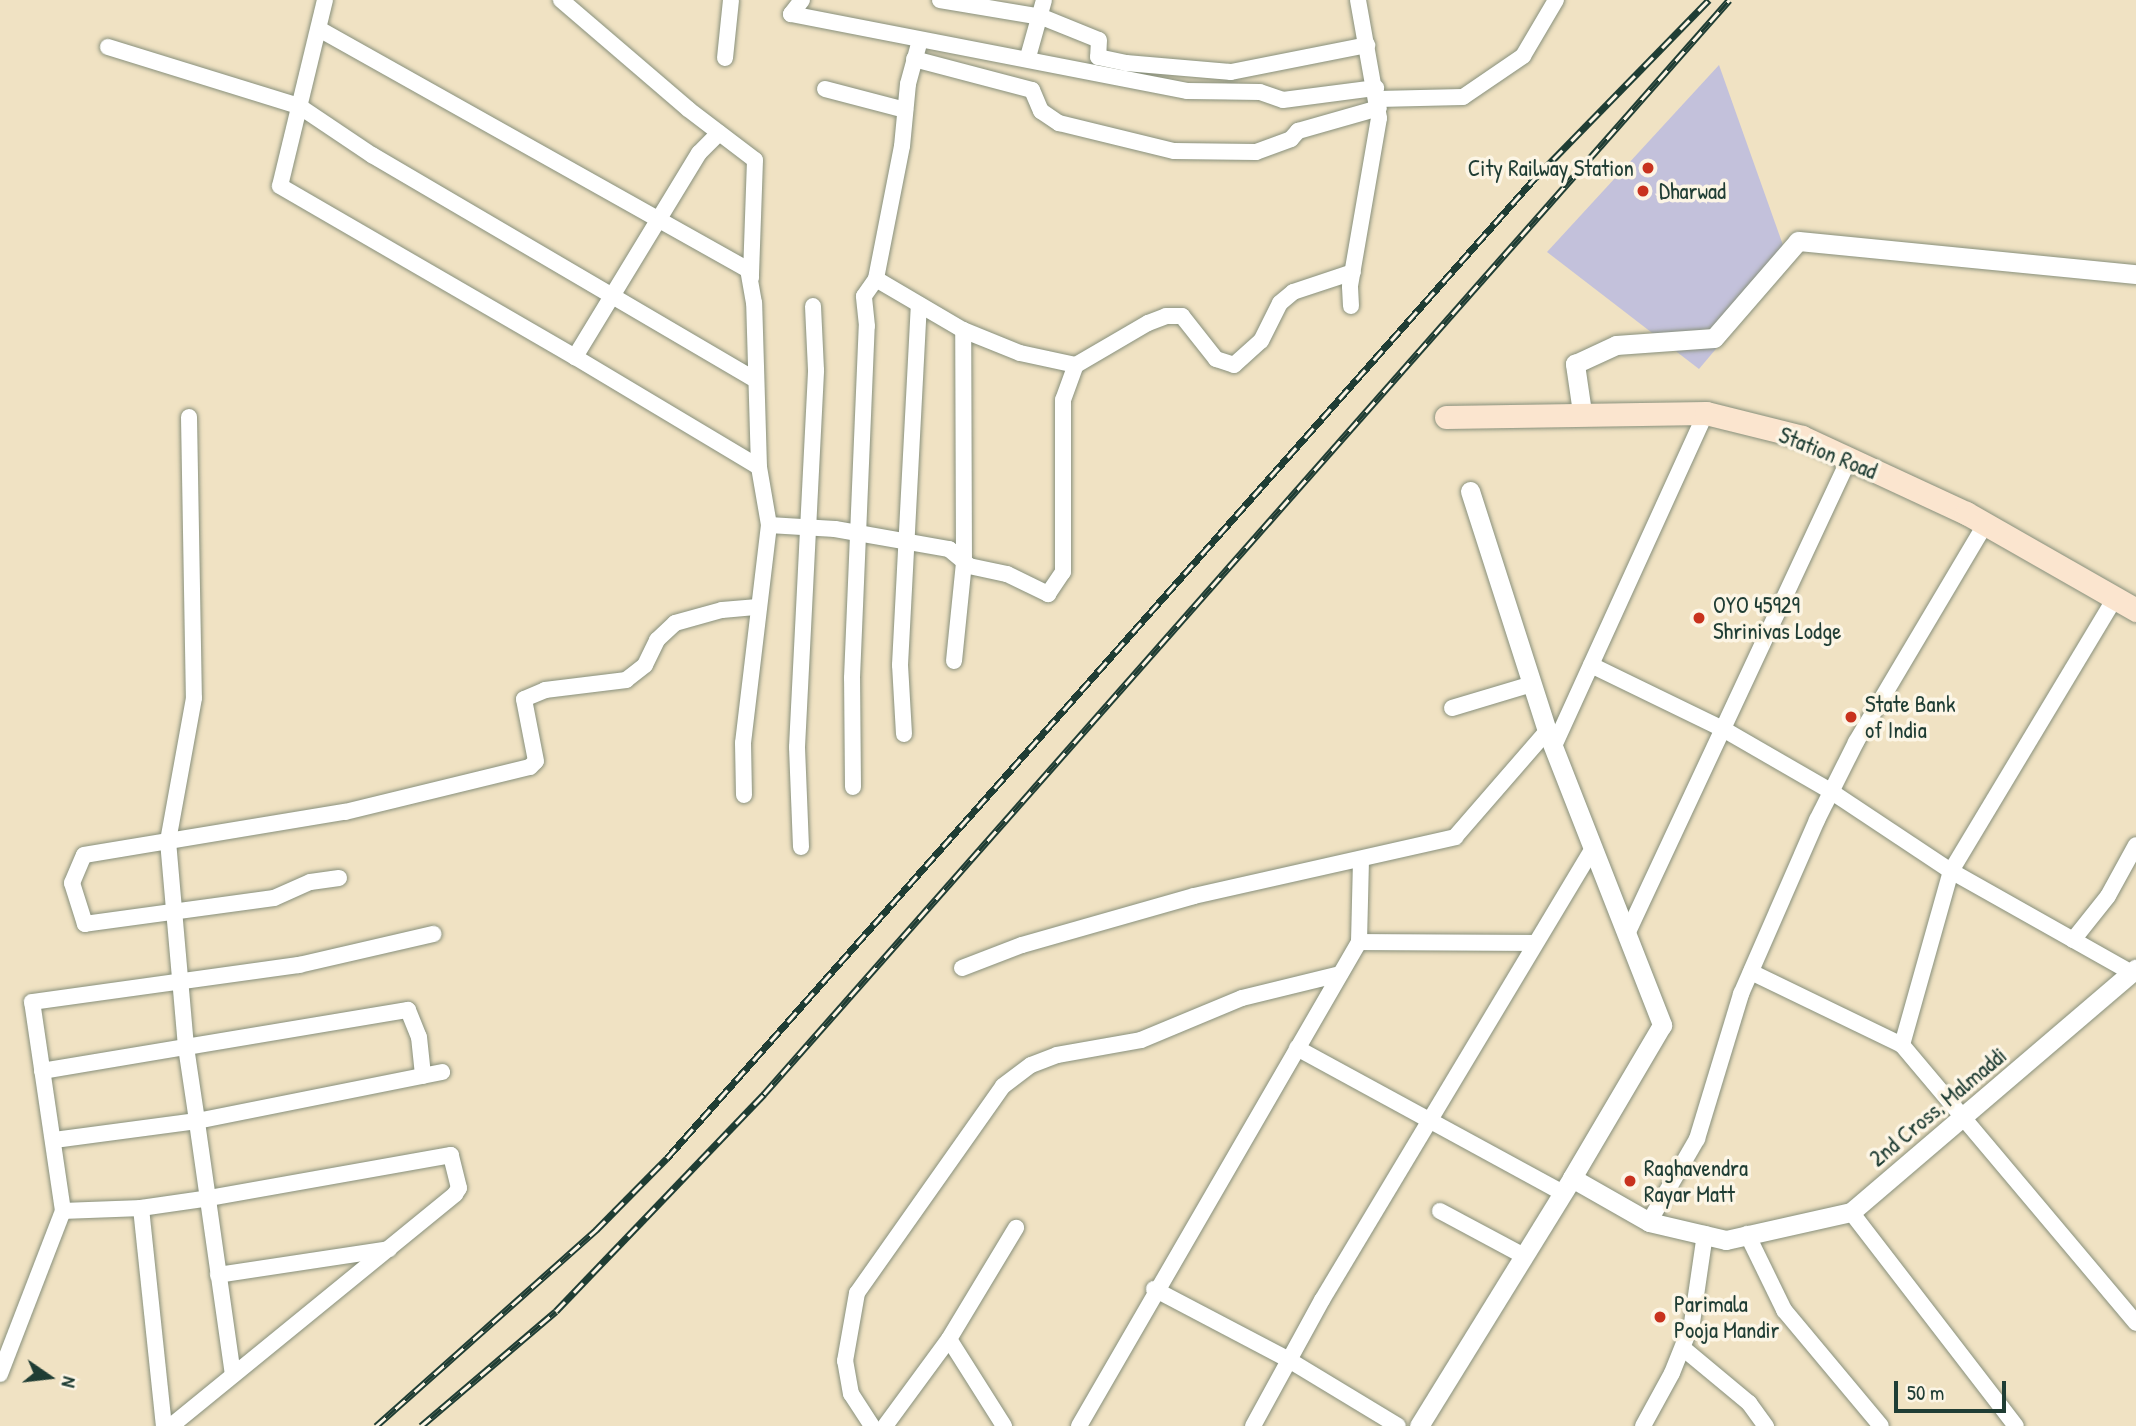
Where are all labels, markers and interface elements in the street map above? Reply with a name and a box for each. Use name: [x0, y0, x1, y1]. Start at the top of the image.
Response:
place label: City Railway Station: [1468, 154, 1634, 182]
marker: City Railway Station: [1640, 160, 1656, 176]
place label: Dharwad: [1659, 177, 1726, 205]
marker: Dharwad: [1633, 181, 1653, 201]
street label: Station Road: [1775, 421, 1881, 485]
place label: OYO 45929 Shrinivas Lodge: [1713, 591, 1841, 645]
marker: OYO 45929 Shrinivas Lodge: [1691, 610, 1707, 626]
place label: State Bank of India: [1865, 690, 1955, 744]
marker: State Bank of India: [1843, 709, 1859, 725]
street label: 2nd Cross, Malmaddi: [1864, 1042, 2012, 1172]
place label: Raghavendra Rayar Matt: [1644, 1154, 1748, 1208]
marker: Raghavendra Rayar Matt: [1622, 1173, 1638, 1189]
place label: Parimala Pooja Mandir: [1674, 1290, 1779, 1344]
marker: Parimala Pooja Mandir: [1652, 1309, 1668, 1325]
north arrow: [14, 1342, 84, 1412]
scale bar: [1898, 1366, 2010, 1410]
text: N: [56, 1374, 83, 1390]
text: 50 m: [1907, 1378, 1944, 1407]

